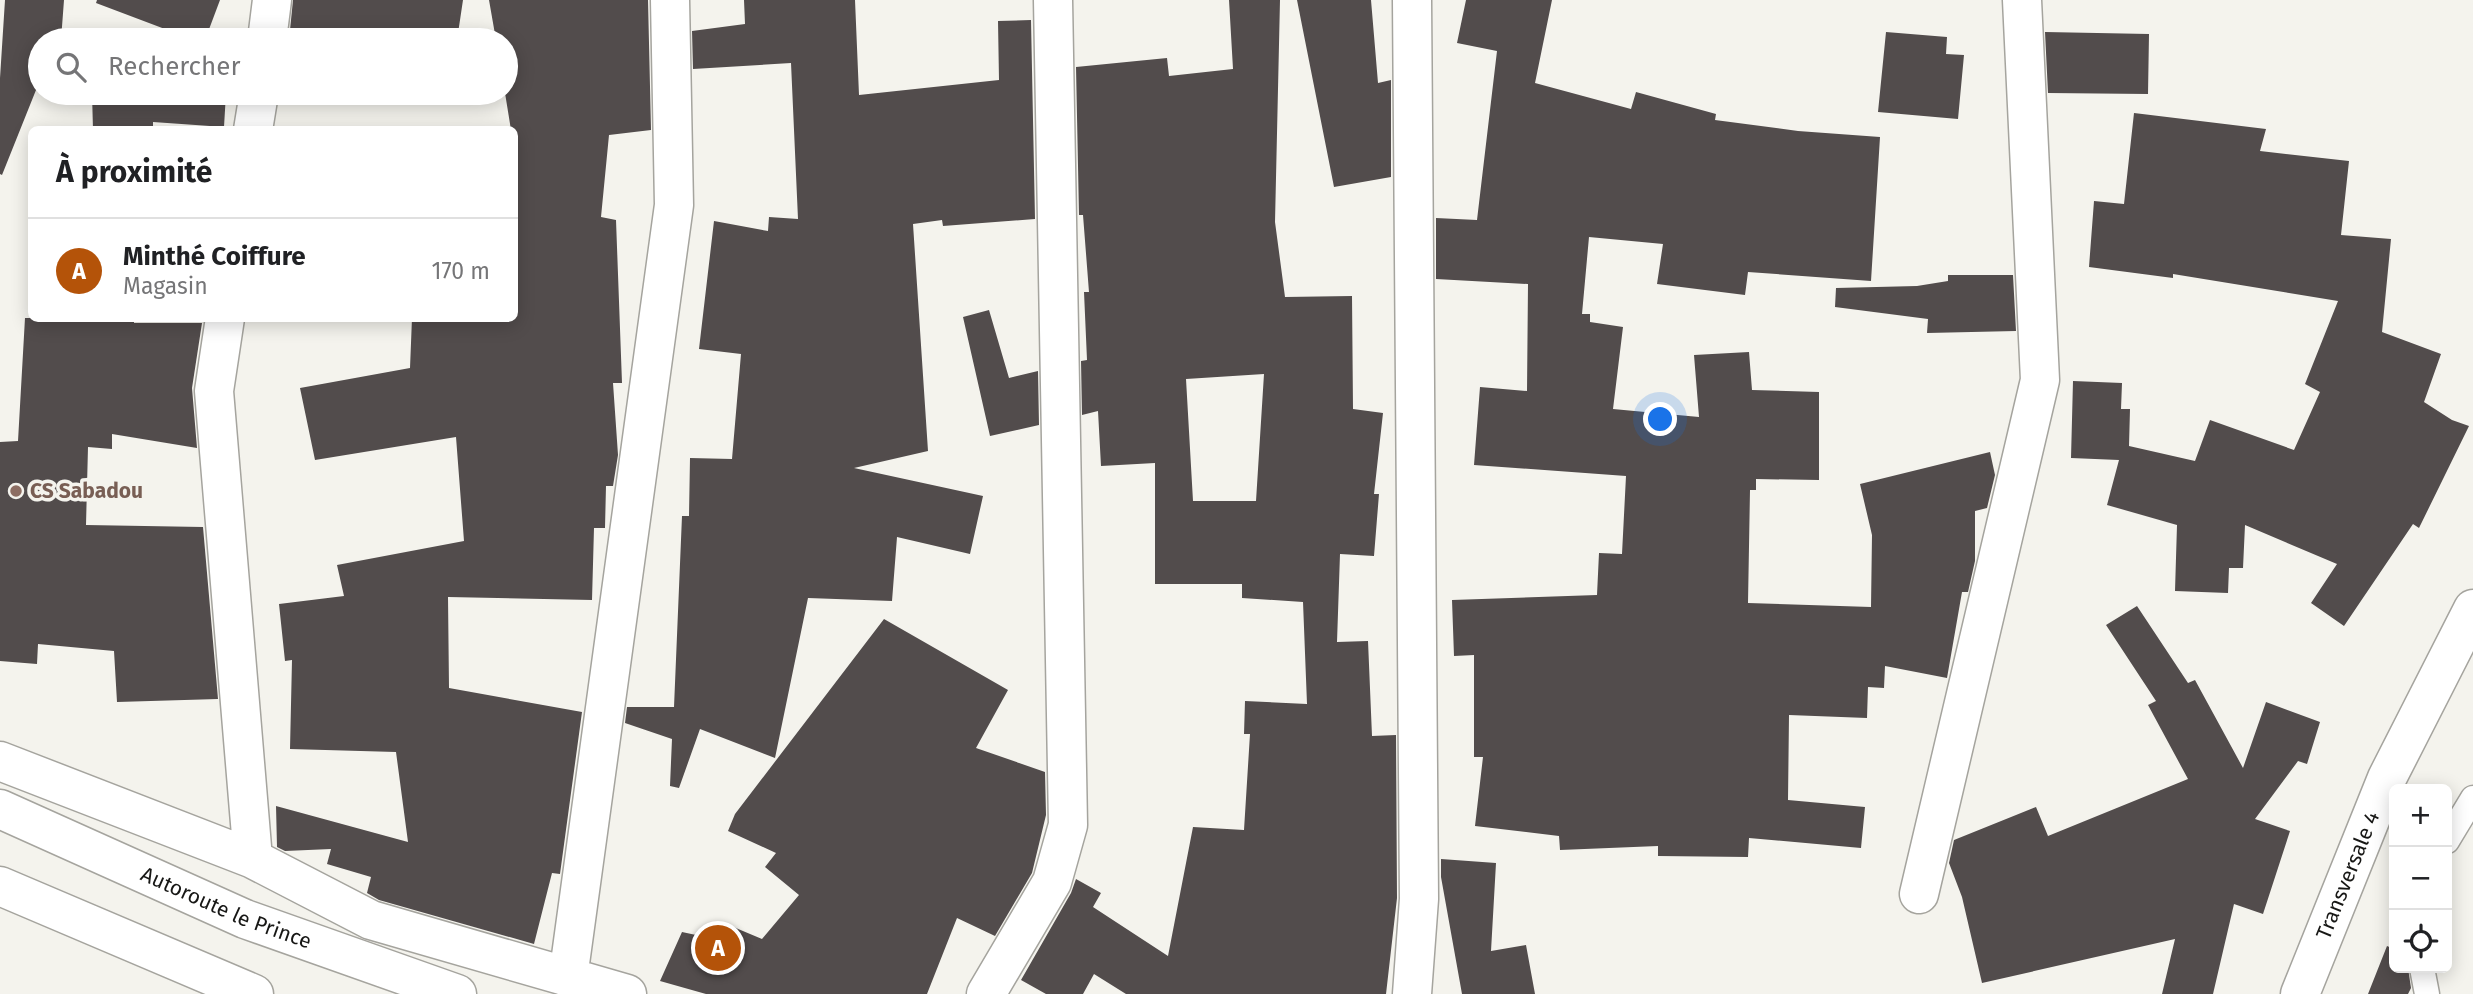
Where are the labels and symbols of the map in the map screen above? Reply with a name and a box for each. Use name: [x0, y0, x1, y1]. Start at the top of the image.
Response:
your location: [1643, 402, 1677, 436]
place label: CS Sabadou: [30, 478, 143, 504]
marker: CS Sabadou: [8, 483, 24, 499]
street label: Transversale 4: [2310, 808, 2385, 943]
street label: Autoroute le Prince: [137, 861, 315, 954]
pin: A: [695, 922, 741, 974]

